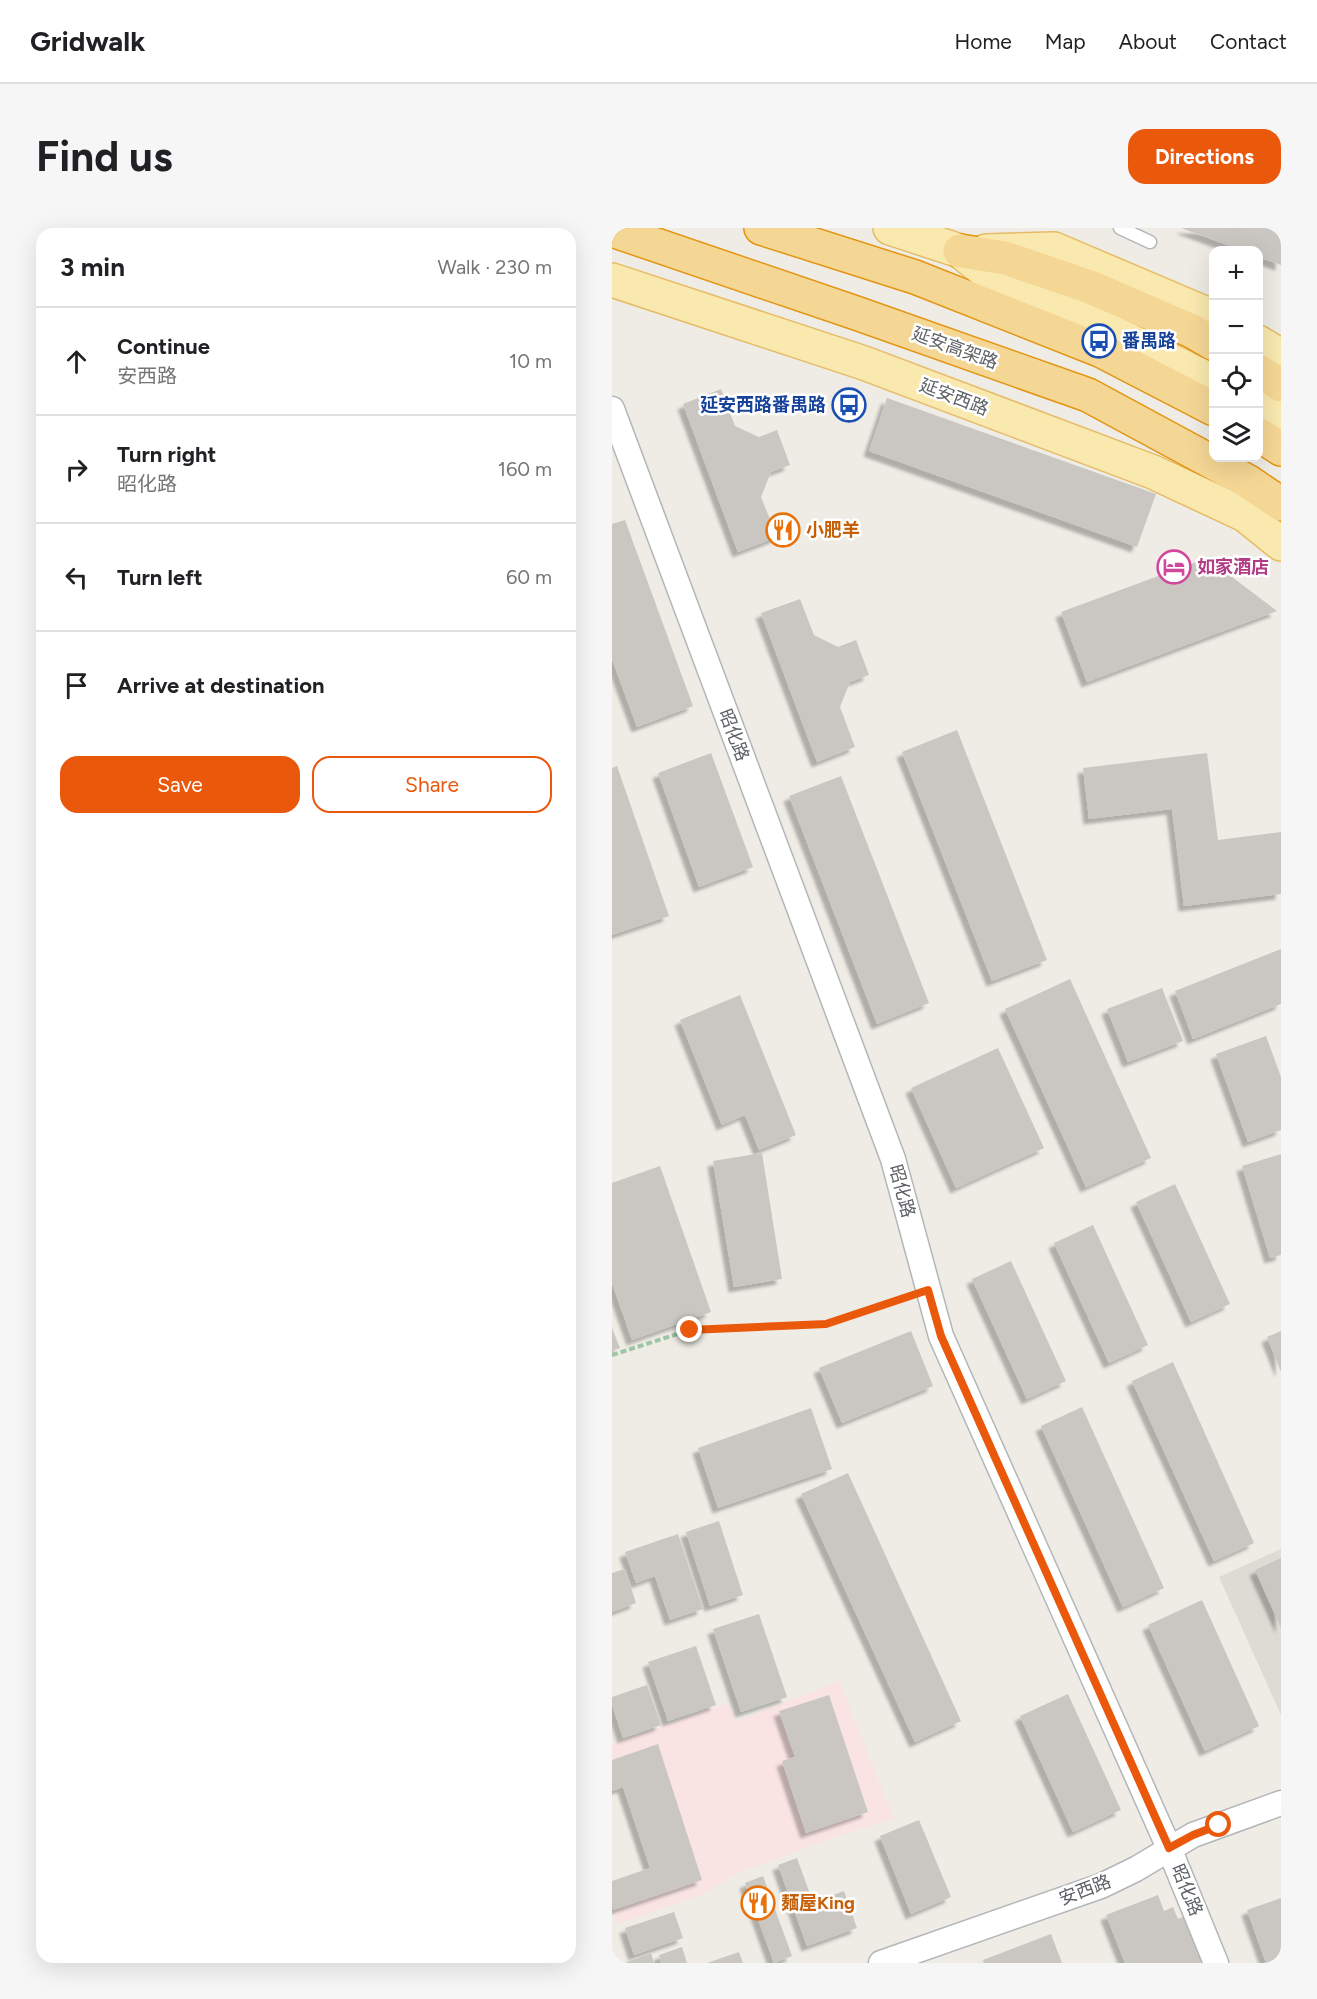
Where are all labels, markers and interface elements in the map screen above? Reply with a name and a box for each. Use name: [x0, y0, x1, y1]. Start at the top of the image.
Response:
text: Gridwalk: [30, 24, 145, 58]
text: Home: [955, 29, 1012, 54]
text: Map: [1045, 29, 1086, 54]
text: About: [1119, 29, 1177, 54]
text: Contact: [1210, 29, 1287, 54]
button: Directions: [1128, 129, 1281, 184]
text: Find us: [36, 131, 173, 182]
map controls: [1209, 246, 1263, 462]
button: +: [1209, 246, 1263, 300]
text: 3 min: [60, 251, 125, 283]
text: Walk · 230 m: [438, 255, 552, 279]
button: −: [1209, 300, 1263, 354]
street label: 延安高架路: [909, 322, 1001, 374]
bus stop icon: 番禺路: [1081, 323, 1117, 359]
place label: 番禺路: [1122, 330, 1176, 352]
text: Continue: [117, 333, 210, 360]
icon: ahead: [60, 345, 93, 378]
text: 10 m: [509, 349, 552, 373]
button: locate: [1209, 354, 1263, 408]
text: 安西路: [117, 364, 177, 388]
street label: 延安西路: [916, 374, 992, 420]
bus stop icon: 延安西路番禺路: [831, 387, 867, 423]
place label: 延安西路番禺路: [700, 394, 826, 416]
button: layers: [1209, 408, 1263, 462]
text: Turn right: [117, 441, 216, 468]
icon: right: [60, 453, 93, 486]
text: 160 m: [498, 457, 552, 481]
text: 昭化路: [117, 472, 177, 496]
restaurant icon: 小肥羊: [765, 512, 801, 548]
place label: 小肥羊: [806, 519, 860, 541]
hotel icon: 如家酒店: [1156, 549, 1192, 585]
place label: 如家酒店: [1197, 556, 1269, 578]
icon: left: [60, 561, 93, 594]
text: Turn left: [117, 564, 203, 591]
text: 60 m: [506, 565, 552, 589]
icon: arrive: [60, 669, 93, 702]
text: Arrive at destination: [117, 672, 325, 699]
street label: 昭化路: [714, 706, 754, 764]
button: Save: [60, 756, 300, 813]
button: Share: [312, 756, 552, 813]
street label: 昭化路: [884, 1162, 920, 1220]
route end: [676, 1316, 702, 1342]
route start: [1205, 1811, 1231, 1837]
street label: 昭化路: [1167, 1861, 1207, 1919]
street label: 安西路: [1056, 1870, 1114, 1910]
restaurant icon: 麺屋King: [740, 1885, 776, 1921]
place label: 麺屋King: [781, 1892, 855, 1914]

